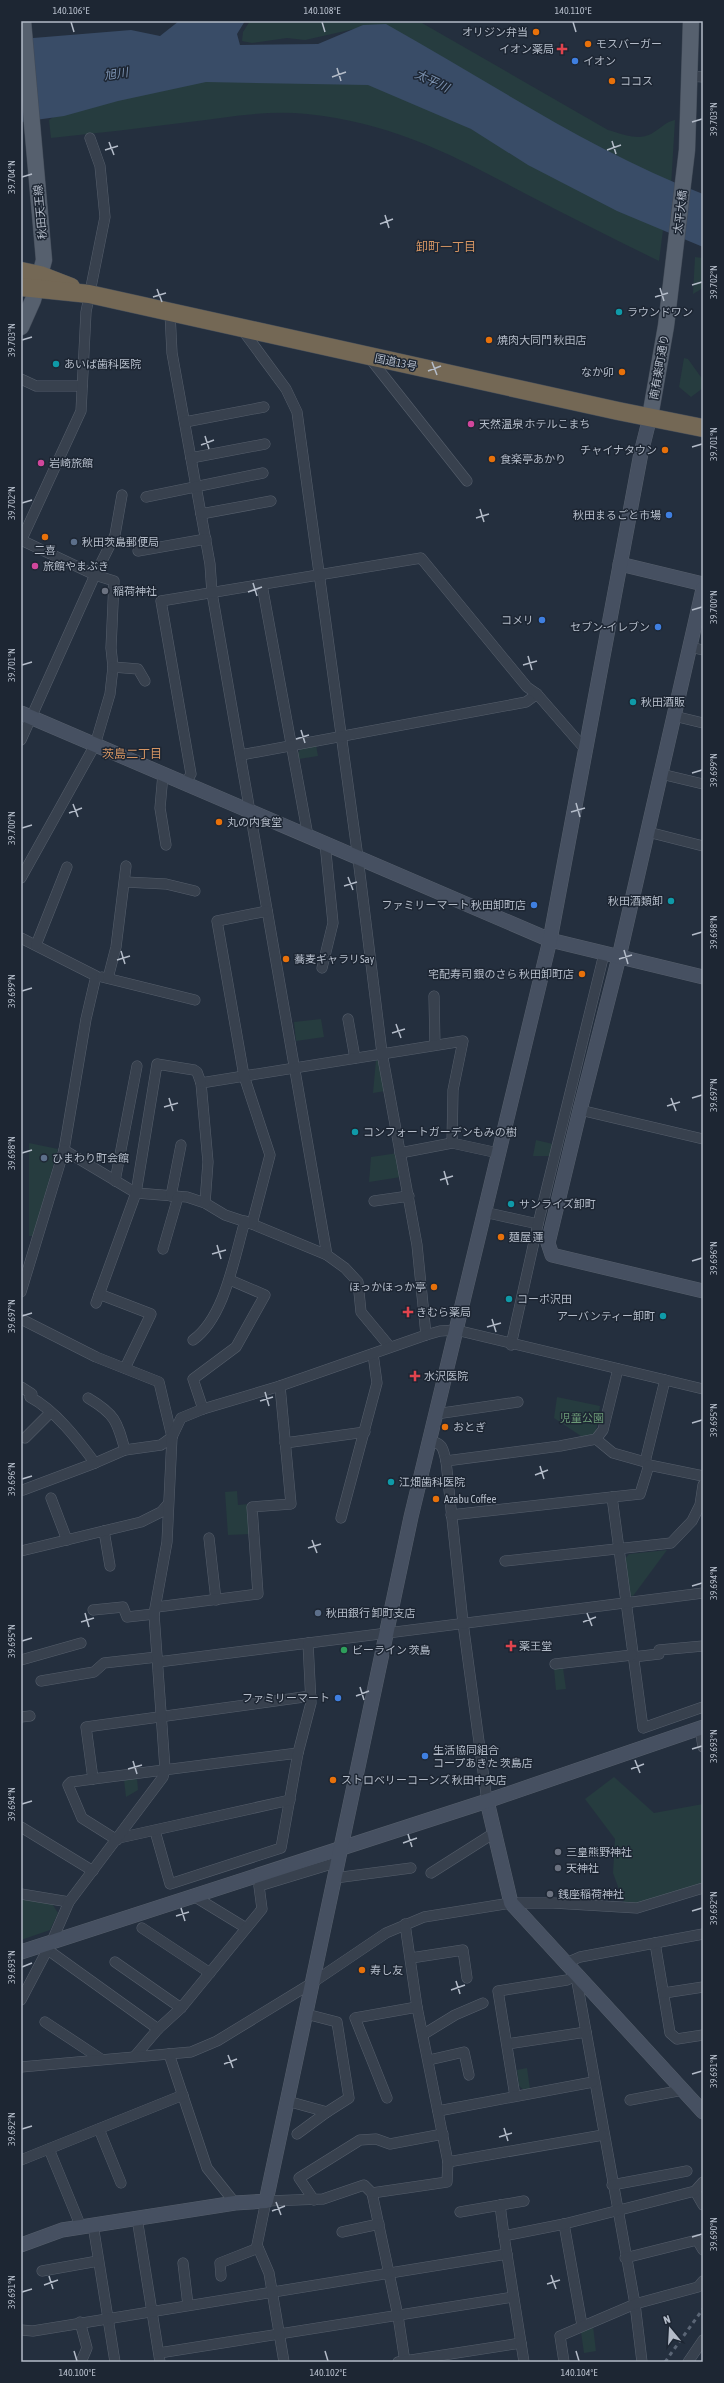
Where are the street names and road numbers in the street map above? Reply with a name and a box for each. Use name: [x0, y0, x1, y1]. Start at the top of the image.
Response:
street label: 秋田天王線: [32, 184, 48, 240]
street label: 太平大橋: [671, 189, 689, 235]
street label: 南有楽町通り: [647, 333, 671, 401]
street label: 国道13号: [374, 352, 418, 372]

